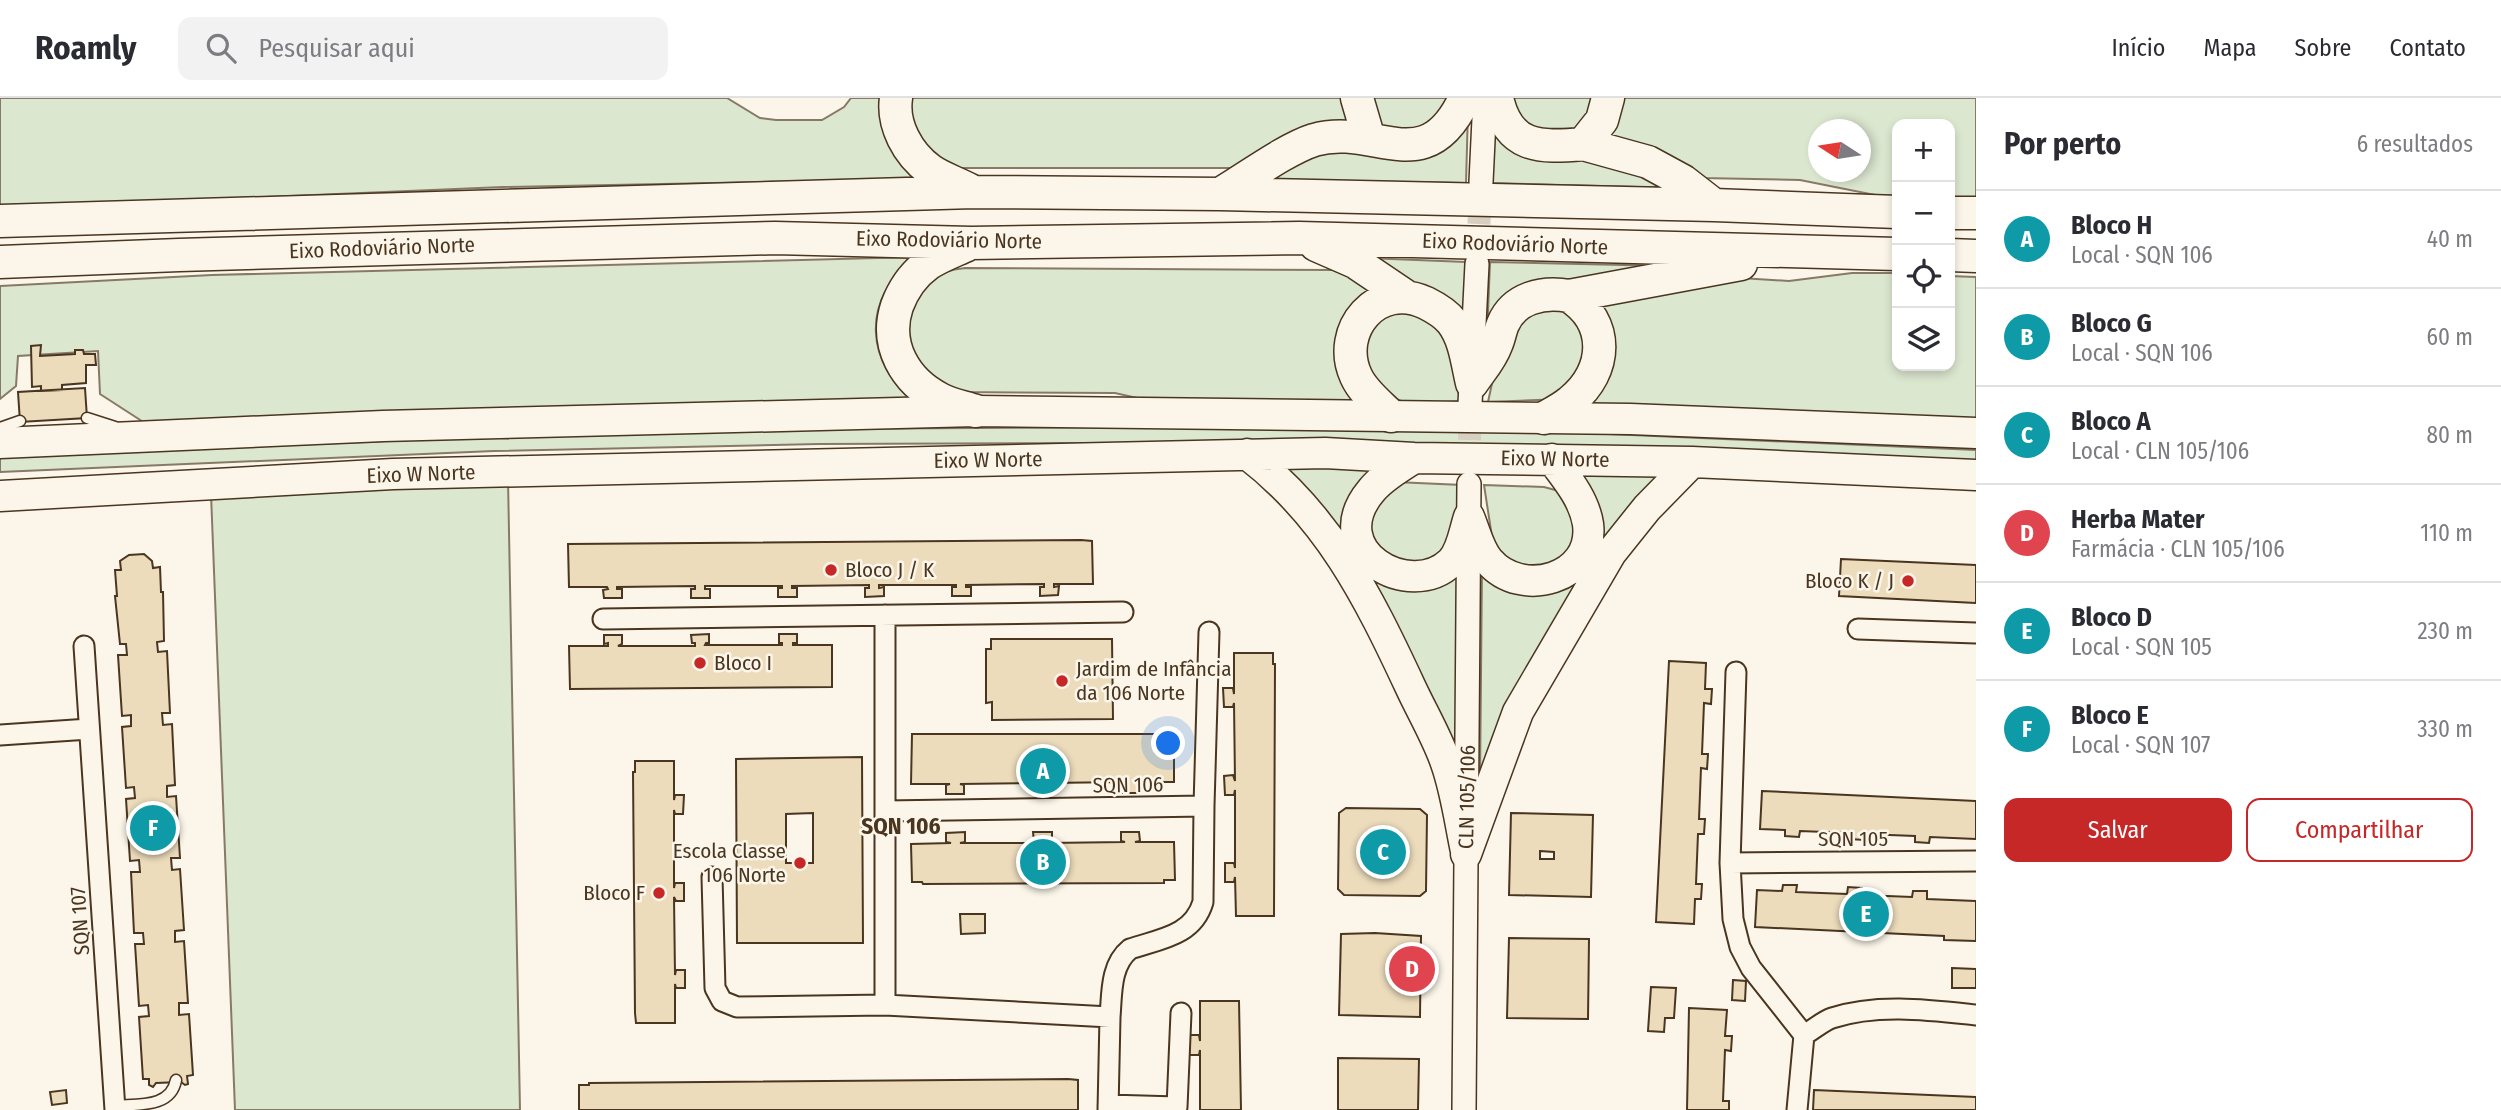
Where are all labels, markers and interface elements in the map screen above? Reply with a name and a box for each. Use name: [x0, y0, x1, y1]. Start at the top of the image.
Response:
search box: [178, 17, 668, 80]
text: Roamly: [35, 28, 136, 68]
icon: search: [202, 29, 240, 67]
text: Pesquisar aqui: [258, 33, 415, 64]
text: Início: [2112, 34, 2165, 62]
text: Mapa: [2203, 34, 2257, 62]
text: Sobre: [2295, 34, 2351, 62]
text: Contato: [2389, 34, 2466, 62]
north arrow: [1808, 119, 1871, 182]
map controls: [1892, 119, 1955, 371]
button: +: [1892, 119, 1955, 182]
text: Por perto: [2004, 126, 2121, 162]
text: 6 resultados: [2357, 130, 2473, 158]
button: −: [1892, 182, 1955, 245]
text: Bloco H: [2071, 210, 2152, 241]
street label: Eixo Rodoviário Norte: [856, 225, 1042, 255]
text: A: [2021, 225, 2033, 253]
text: 40 m: [2427, 225, 2473, 253]
street label: Eixo Rodoviário Norte: [1422, 228, 1608, 260]
street label: Eixo Rodoviário Norte: [289, 232, 475, 264]
text: Local · SQN 106: [2071, 241, 2213, 269]
button: locate: [1892, 245, 1955, 308]
button: layers: [1892, 308, 1955, 371]
text: Bloco G: [2071, 308, 2152, 339]
text: B: [2021, 323, 2033, 351]
text: 60 m: [2427, 323, 2473, 351]
text: Local · SQN 106: [2071, 339, 2213, 367]
text: Bloco A: [2071, 406, 2151, 437]
text: C: [2021, 421, 2033, 449]
text: 80 m: [2426, 421, 2473, 449]
text: Local · CLN 105/106: [2071, 437, 2249, 465]
street label: Eixo W Norte: [1500, 445, 1610, 473]
street label: Eixo W Norte: [933, 446, 1043, 474]
street label: Eixo W Norte: [366, 459, 476, 489]
text: Herba Mater: [2071, 504, 2205, 535]
text: D: [2020, 519, 2034, 547]
text: 110 m: [2420, 519, 2473, 547]
text: Farmácia · CLN 105/106: [2071, 535, 2285, 563]
place label: Bloco J / K: [845, 557, 935, 583]
marker: Bloco J / K: [823, 562, 839, 578]
place label: Bloco K / J: [1805, 568, 1894, 594]
marker: Bloco K / J: [1900, 573, 1916, 589]
text: Bloco D: [2071, 602, 2152, 633]
text: E: [2022, 617, 2032, 645]
text: 230 m: [2417, 617, 2473, 645]
text: Local · SQN 105: [2071, 633, 2212, 661]
place label: Bloco I: [714, 650, 772, 676]
marker: Bloco I: [692, 655, 708, 671]
place label: Jardim de Infância da 106 Norte: [1076, 656, 1231, 706]
marker: Jardim de Infância da 106 Norte: [1054, 673, 1070, 689]
text: Bloco E: [2071, 700, 2149, 731]
text: F: [2022, 715, 2032, 743]
text: 330 m: [2417, 715, 2473, 743]
your location: [1151, 726, 1185, 760]
text: Local · SQN 107: [2071, 731, 2210, 759]
pin: A: [1020, 745, 1066, 797]
street label: CLN 105/106: [1453, 745, 1481, 849]
street label: SQN 106: [1092, 771, 1164, 799]
button: Salvar: [2004, 798, 2232, 862]
button: Compartilhar: [2246, 798, 2473, 862]
pin: F: [130, 802, 176, 854]
district label: SQN 106: [861, 812, 941, 840]
pin: C: [1360, 826, 1406, 878]
street label: SQN 105: [1818, 826, 1888, 852]
pin: B: [1020, 836, 1066, 888]
place label: Escola Classe 106 Norte: [673, 838, 786, 888]
marker: Escola Classe 106 Norte: [792, 855, 808, 871]
place label: Bloco F: [583, 880, 645, 906]
marker: Bloco F: [651, 885, 667, 901]
street label: SQN 107: [65, 886, 95, 956]
pin: E: [1843, 888, 1889, 940]
pin: D: [1389, 943, 1435, 995]

